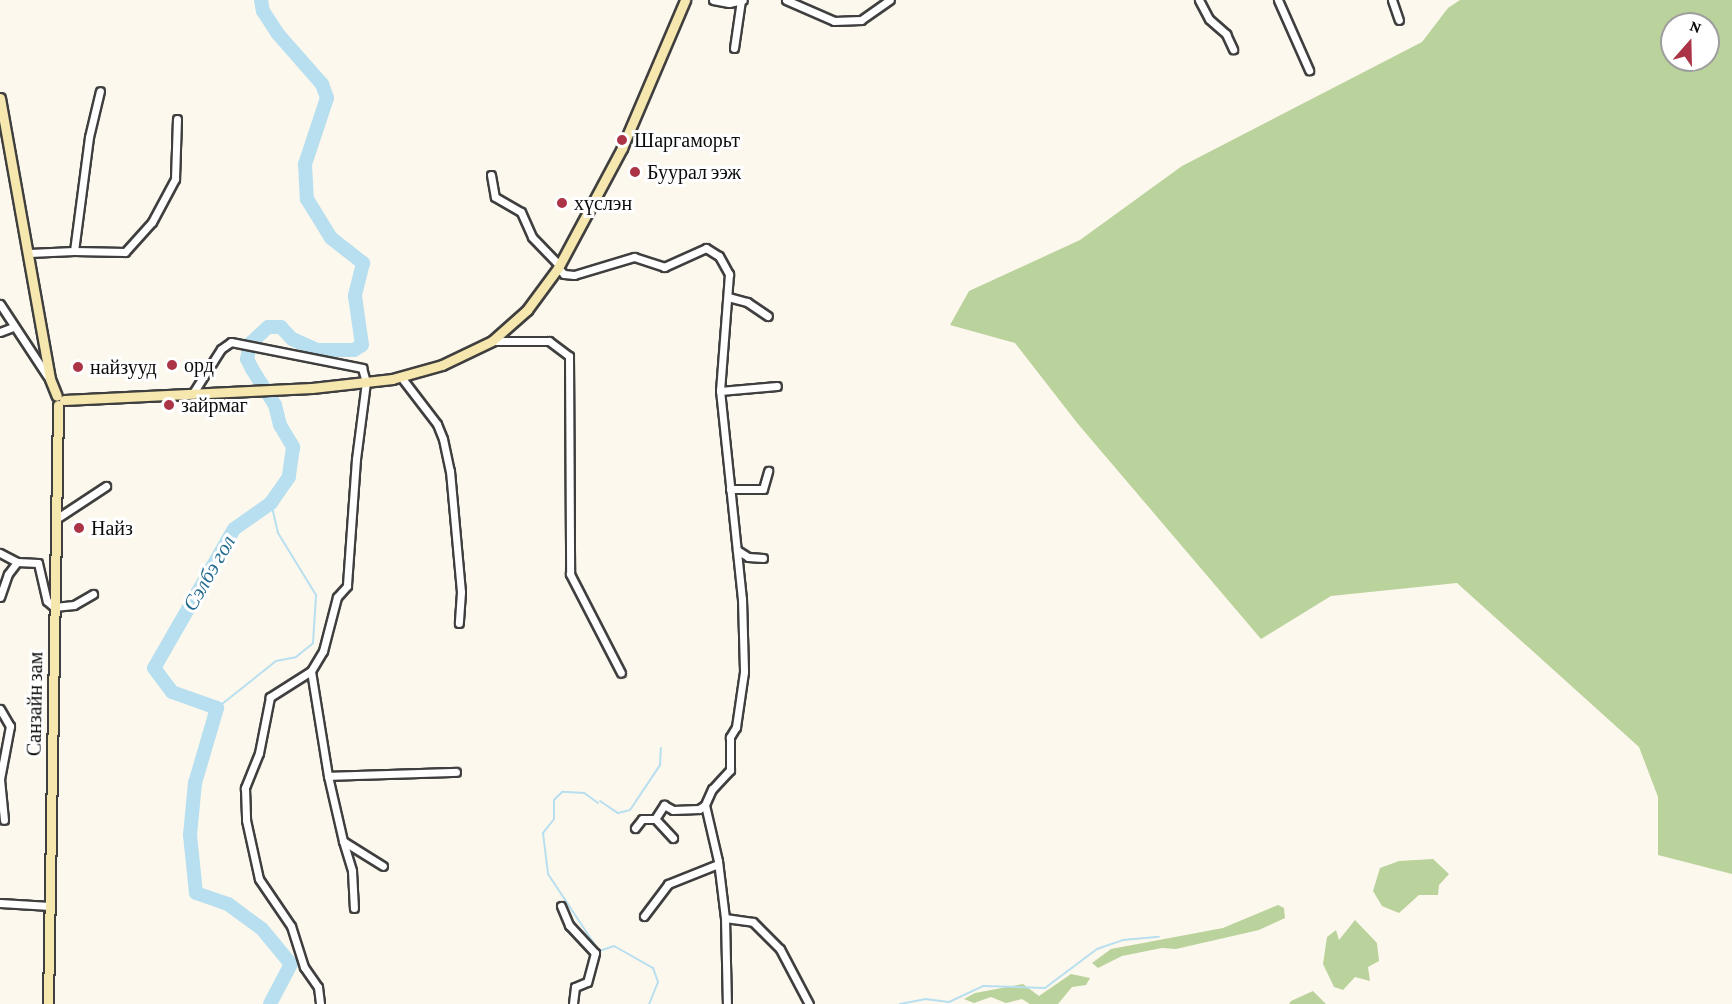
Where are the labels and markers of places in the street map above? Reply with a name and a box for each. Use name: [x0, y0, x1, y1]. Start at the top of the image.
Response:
place label: Шаргаморьт: [634, 128, 740, 152]
marker: Шаргаморьт: [615, 133, 629, 147]
place label: Буурал ээж: [647, 160, 741, 184]
marker: Буурал ээж: [628, 165, 642, 179]
place label: хүслэн: [574, 191, 632, 215]
marker: хүслэн: [555, 196, 569, 210]
place label: орд: [184, 353, 214, 377]
place label: найзууд: [90, 355, 157, 379]
marker: орд: [165, 358, 179, 372]
marker: найзууд: [71, 360, 85, 374]
place label: зайрмаг: [181, 393, 248, 417]
marker: зайрмаг: [162, 398, 176, 412]
place label: Найз: [91, 516, 133, 540]
marker: Найз: [72, 521, 86, 535]

